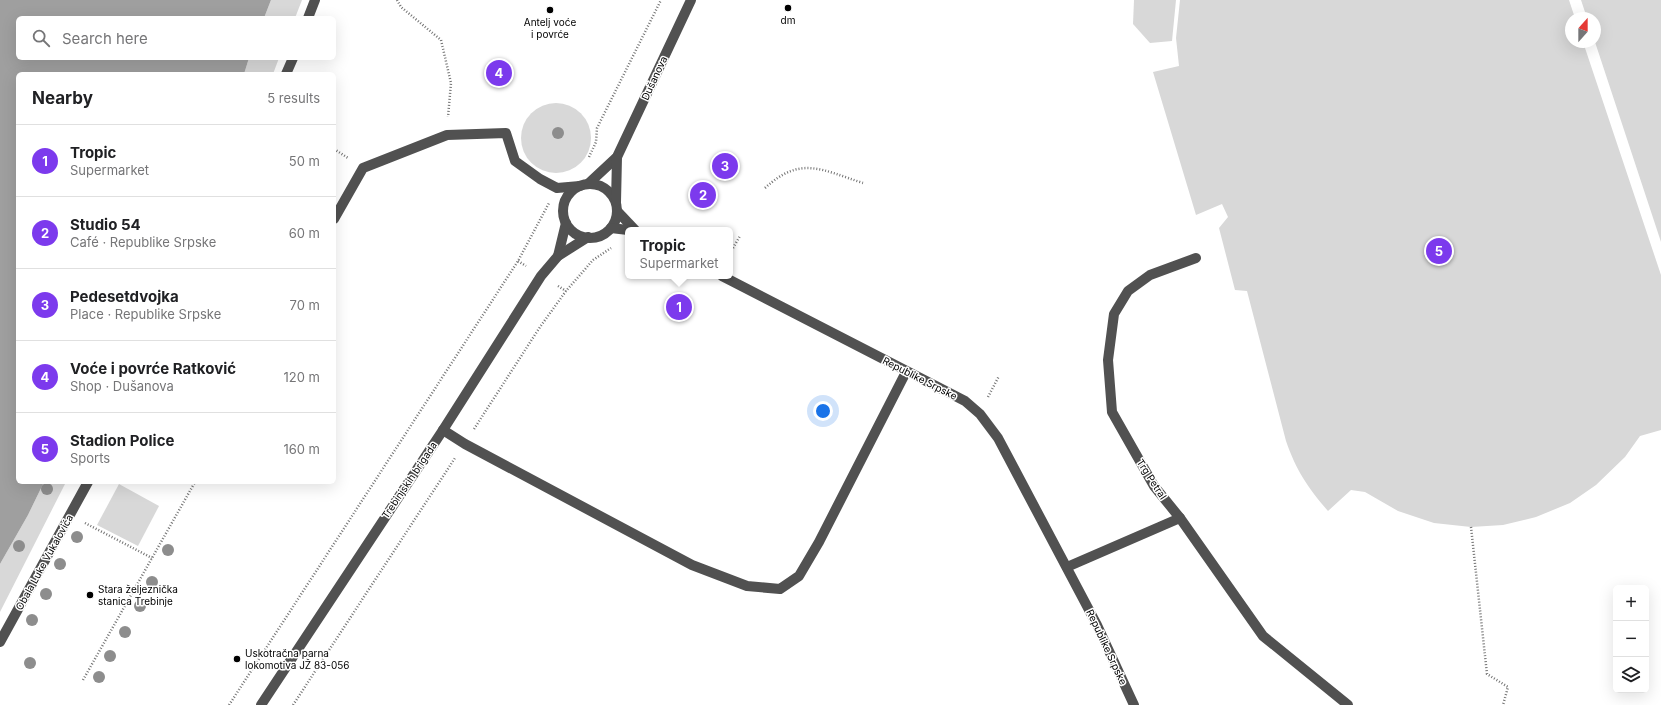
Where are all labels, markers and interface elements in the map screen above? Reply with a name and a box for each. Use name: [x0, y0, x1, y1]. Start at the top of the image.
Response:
marker: dm: [783, 3, 793, 13]
marker: Antelj voće i povrće: [545, 5, 555, 15]
north arrow: [1565, 12, 1601, 48]
place label: dm: [781, 14, 795, 26]
search box: [16, 16, 336, 60]
place label: Antelj voće i povrće: [524, 16, 576, 40]
icon: search: [30, 27, 52, 49]
text: Search here: [62, 29, 148, 48]
street label: Dušanova: [639, 54, 669, 102]
pin: 4: [486, 58, 512, 88]
text: Nearby: [32, 88, 93, 108]
text: 5 results: [267, 90, 320, 106]
text: Tropic: [70, 143, 116, 162]
pin: 3: [712, 151, 738, 181]
text: 1: [42, 153, 48, 169]
text: 50 m: [289, 153, 320, 169]
text: Supermarket: [70, 162, 149, 178]
pin: 2: [690, 180, 716, 210]
text: Studio 54: [70, 215, 141, 234]
text: 2: [41, 225, 49, 241]
text: 60 m: [289, 225, 320, 241]
popup: [625, 227, 733, 279]
text: Café · Republike Srpske: [70, 234, 216, 250]
text: Tropic: [639, 236, 686, 255]
pin: 5: [1426, 236, 1452, 266]
text: Supermarket: [639, 255, 719, 271]
text: Pedesetdvojka: [70, 287, 179, 306]
pin: 1: [666, 292, 692, 322]
text: 3: [41, 297, 49, 313]
text: 70 m: [290, 297, 320, 313]
text: Place · Republike Srpske: [70, 306, 221, 322]
street label: Republike Srpske: [881, 354, 959, 402]
text: Voće i povrće Ratković: [70, 359, 236, 378]
text: 4: [41, 369, 49, 385]
text: 120 m: [284, 369, 320, 385]
text: Shop · Dušanova: [70, 378, 174, 394]
your location: [813, 401, 833, 421]
text: Stadion Police: [70, 431, 174, 450]
street label: Trebinjskih brigada: [379, 439, 439, 521]
text: 5: [41, 441, 49, 457]
text: 160 m: [283, 441, 320, 457]
text: Sports: [70, 450, 110, 466]
street label: Trg Petral: [1135, 457, 1169, 501]
street label: Obala Luke Vukalovića: [13, 512, 75, 612]
place label: Stara željeznička stanica Trebinje: [98, 583, 178, 607]
map controls: [1613, 585, 1649, 693]
button: +: [1613, 585, 1649, 621]
marker: Stara željeznička stanica Trebinje: [85, 590, 95, 600]
street label: Republike Srpske: [1084, 607, 1130, 687]
button: −: [1613, 621, 1649, 657]
place label: Uskotračna parna lokomotiva JŽ 83-056: [245, 647, 350, 671]
marker: Uskotračna parna lokomotiva JŽ 83-056: [232, 654, 242, 664]
button: layers: [1613, 657, 1649, 693]

